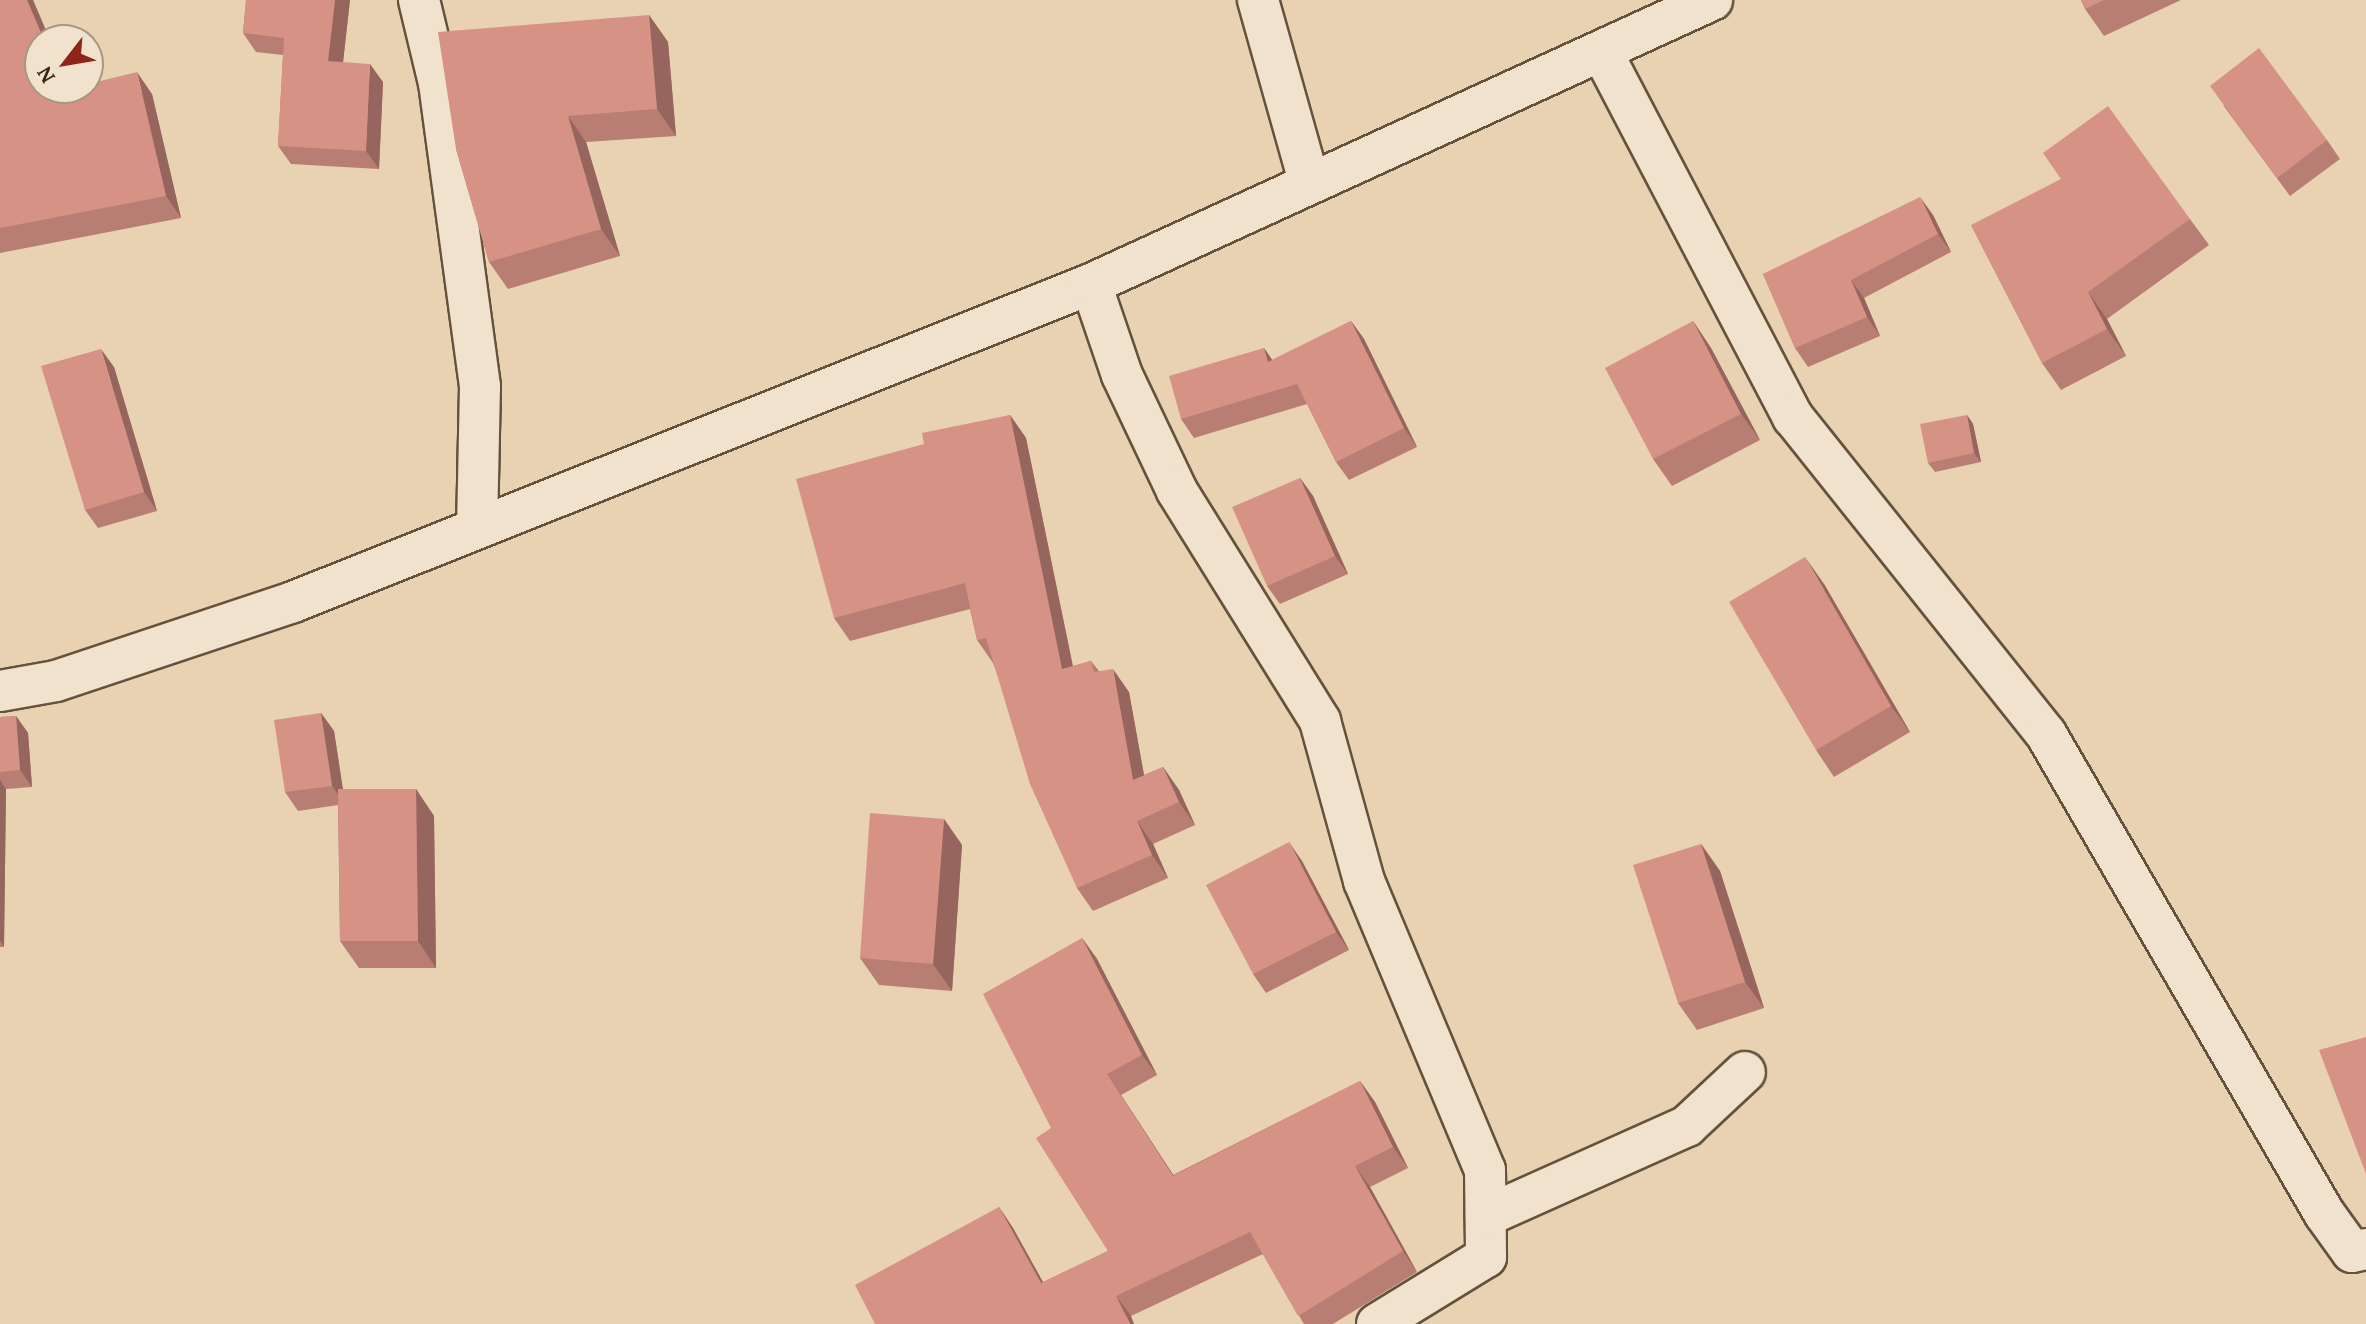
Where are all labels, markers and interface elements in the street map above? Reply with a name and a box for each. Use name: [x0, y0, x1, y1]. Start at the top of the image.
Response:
north arrow: [24, 24, 104, 104]
text: N: [28, 61, 63, 90]

